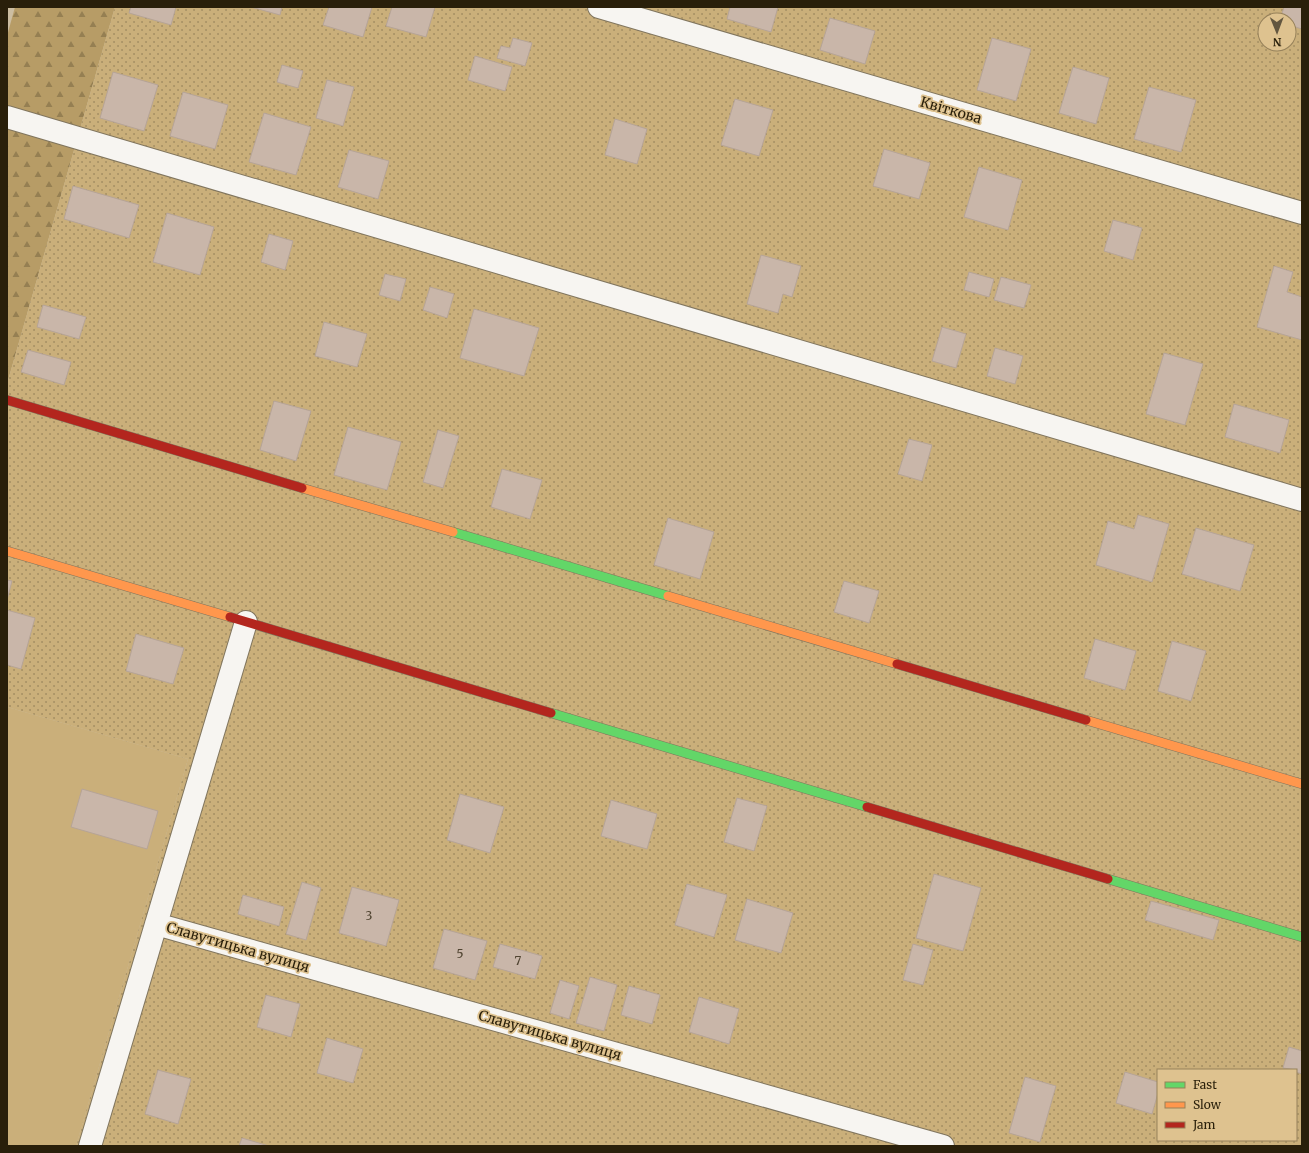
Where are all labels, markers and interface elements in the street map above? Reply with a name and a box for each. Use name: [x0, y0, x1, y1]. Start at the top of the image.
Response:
north arrow: [1257, 12, 1297, 52]
text: N: [1272, 35, 1282, 49]
street label: Квіткова: [918, 93, 984, 128]
house number: 3: [366, 908, 373, 923]
street label: Славутицька вулиця: [164, 918, 312, 976]
house number: 5: [456, 946, 464, 961]
house number: 7: [515, 953, 522, 968]
street label: Славутицька вулиця: [476, 1006, 624, 1064]
legend: [1157, 1069, 1297, 1141]
text: Fast: [1193, 1077, 1217, 1092]
text: Slow: [1193, 1097, 1222, 1112]
text: Jam: [1192, 1117, 1216, 1132]

